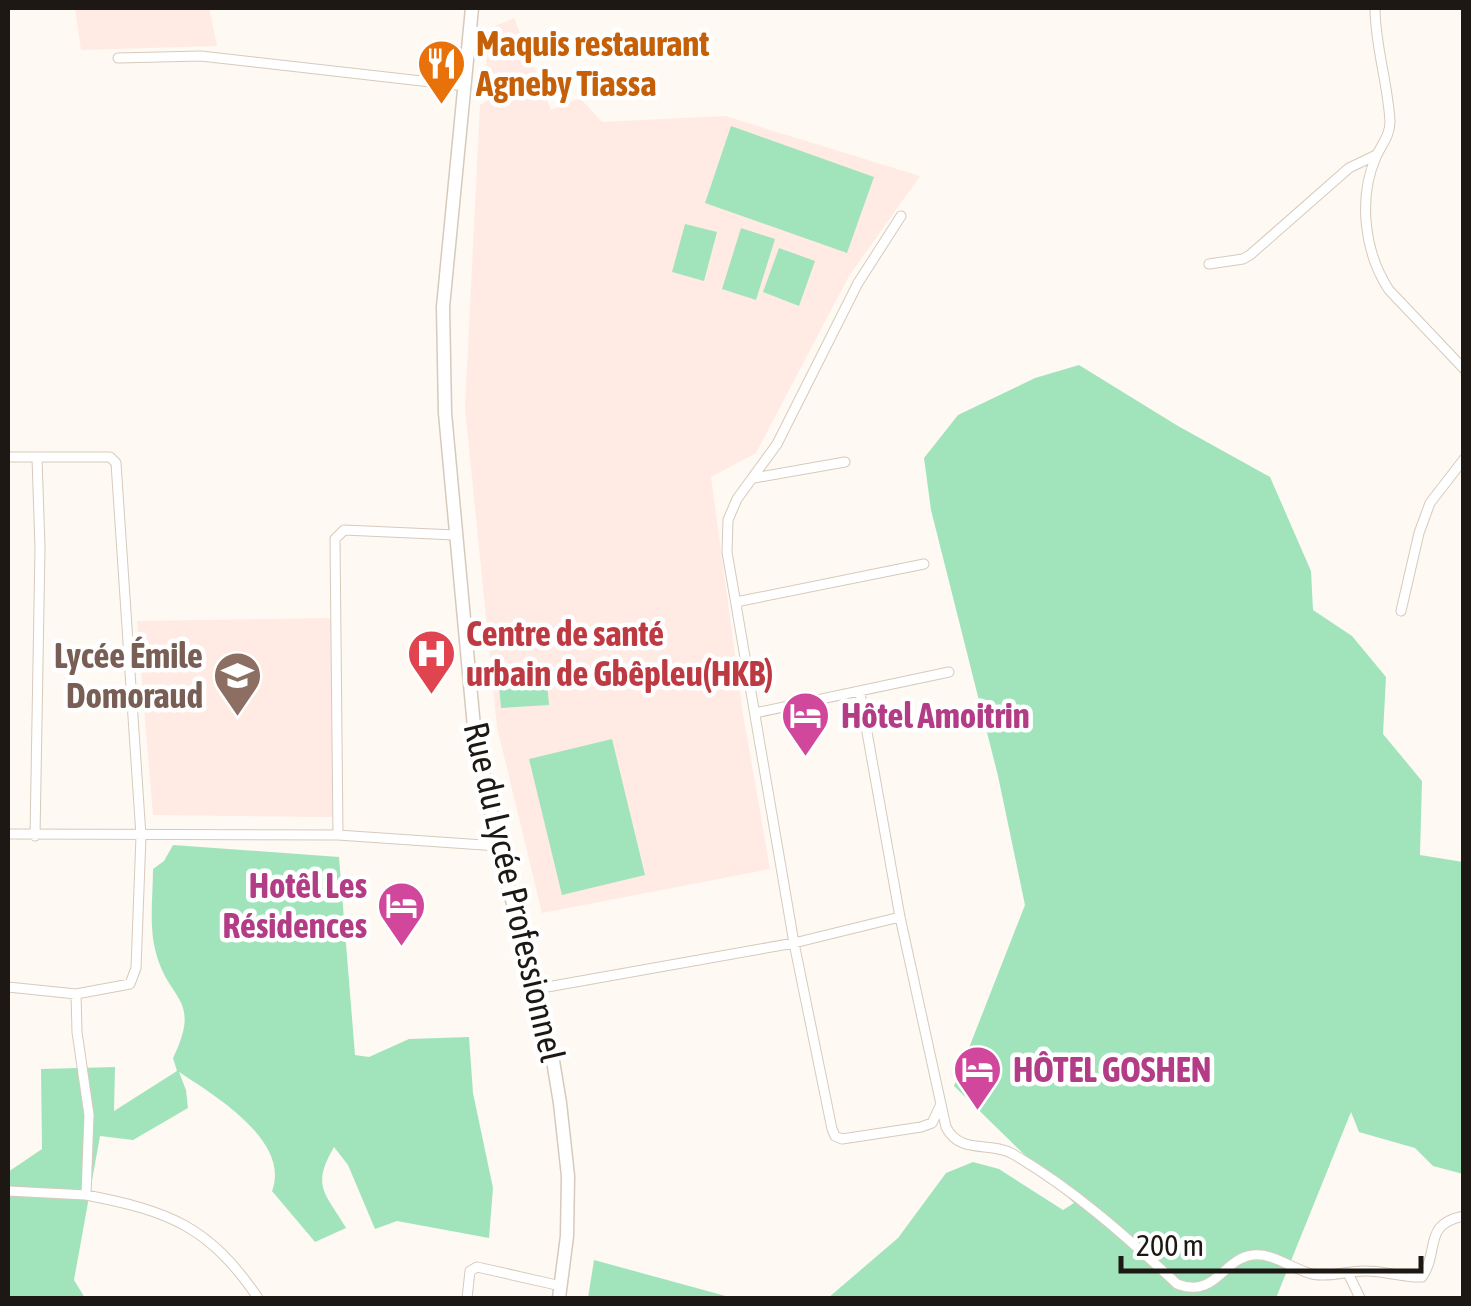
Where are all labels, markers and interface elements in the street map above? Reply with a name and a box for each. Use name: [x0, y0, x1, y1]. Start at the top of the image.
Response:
place label: Maquis restaurant Agneby Tiassa: [475, 23, 709, 103]
restaurant icon: Maquis restaurant Agneby Tiassa: [415, 38, 467, 106]
place label: Centre de santé urbain de Gbêpleu(HKB): [466, 613, 773, 693]
hospital icon: Centre de santé urbain de Gbêpleu(HKB): [405, 628, 457, 696]
place label: Lycée Émile Domoraud: [54, 635, 203, 715]
school or university icon: Lycée Émile Domoraud: [212, 650, 264, 718]
hotel icon: Hôtel Amoitrin: [780, 690, 832, 758]
place label: Hôtel Amoitrin: [841, 695, 1030, 735]
street label: Rue du Lycée Professionnel: [456, 718, 574, 1065]
place label: Hotêl Les Résidences: [223, 865, 367, 945]
hotel icon: Hotêl Les Résidences: [376, 880, 428, 948]
hotel icon: HÔTEL GOSHEN: [952, 1044, 1004, 1112]
place label: HÔTEL GOSHEN: [1013, 1049, 1211, 1089]
scale bar: [1121, 1211, 1421, 1273]
text: 200 m: [1136, 1228, 1204, 1262]

